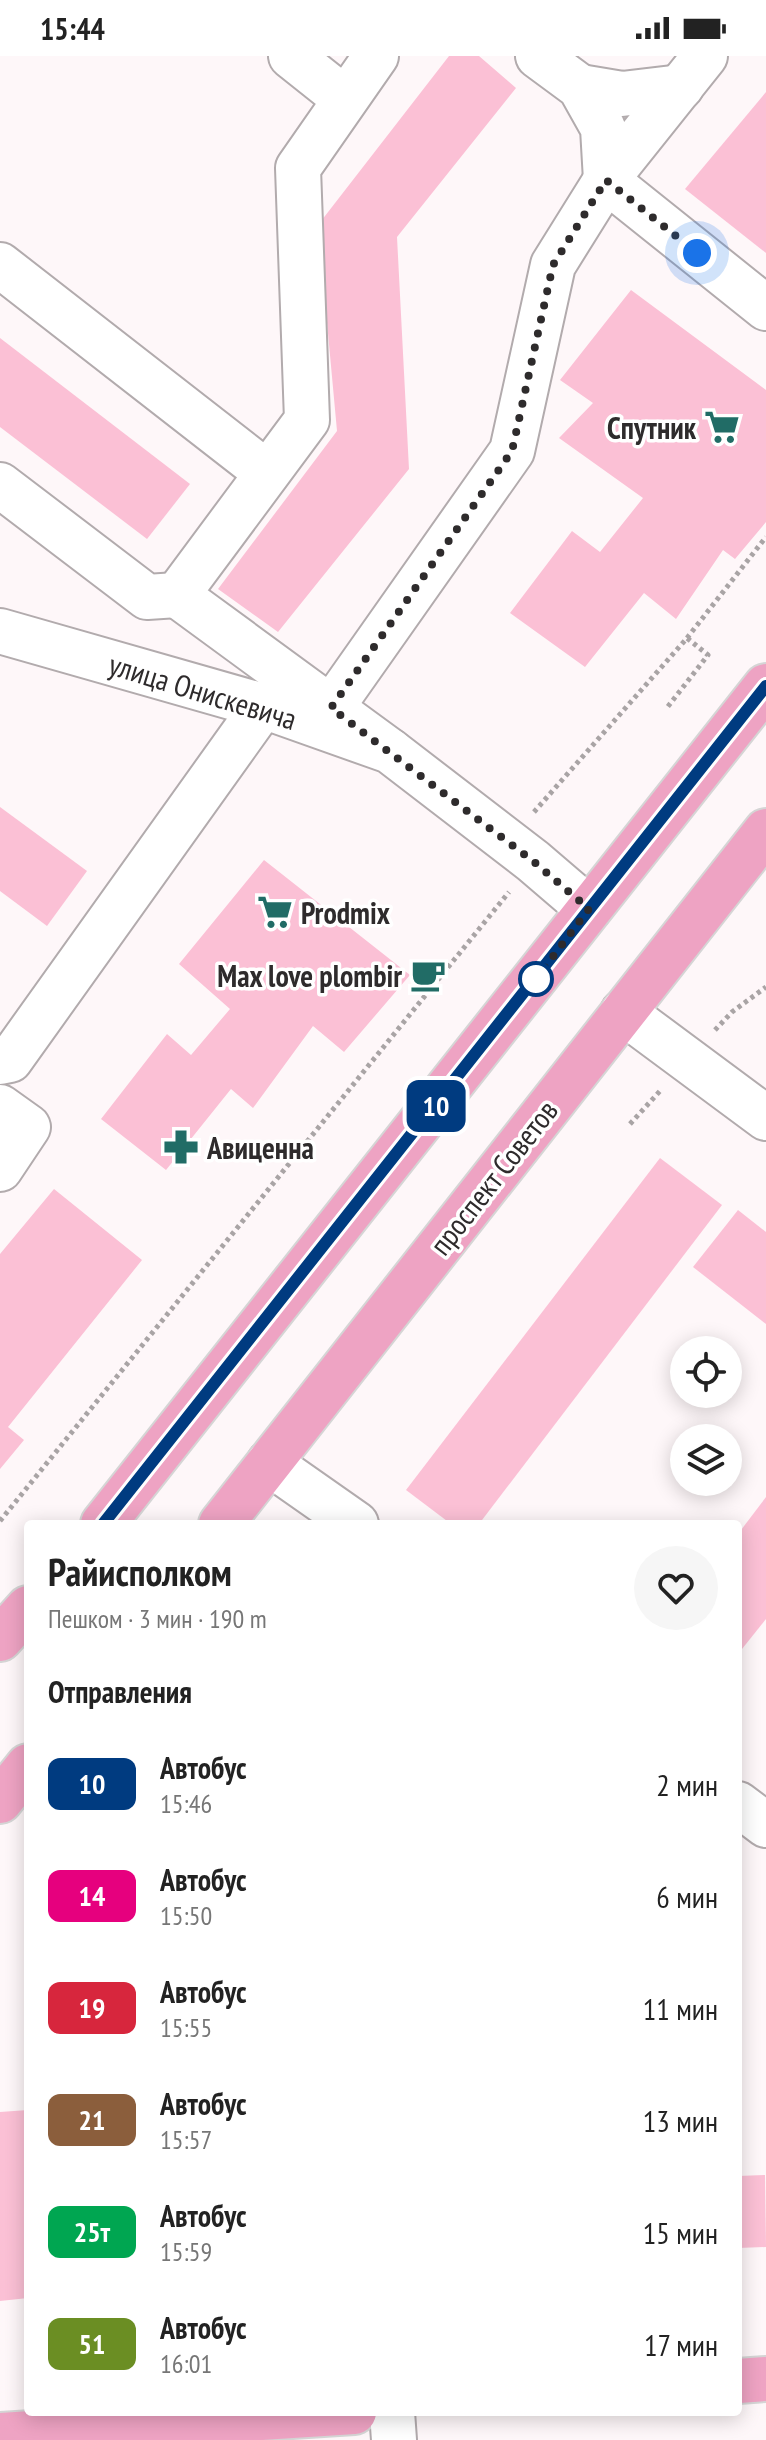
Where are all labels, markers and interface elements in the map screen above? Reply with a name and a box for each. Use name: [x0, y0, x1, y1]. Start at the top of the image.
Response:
text: 15:44: [40, 9, 105, 48]
your location: [677, 233, 717, 273]
place label: Спутник: [607, 408, 697, 447]
supermarket icon: Спутник: [703, 408, 741, 446]
street label: улица Онискевича: [104, 644, 302, 738]
supermarket icon: Prodmix: [256, 893, 294, 931]
place label: Prodmix: [301, 893, 391, 932]
place label: Max love plombir: [217, 956, 402, 995]
cafe icon: Max love plombir: [409, 956, 447, 994]
unlabelled marker: [519, 962, 553, 996]
line badge: 10: [400, 1080, 472, 1132]
text: 10: [423, 1087, 449, 1124]
street label: проспект Советов: [420, 1092, 566, 1262]
pharmacy icon: Авиценна: [162, 1128, 200, 1166]
place label: Авиценна: [206, 1128, 314, 1167]
map controls: [670, 1336, 742, 1496]
button: locate: [670, 1336, 742, 1408]
button: layers: [670, 1424, 742, 1496]
button: heart: [634, 1546, 718, 1630]
text: Райисполком: [48, 1547, 232, 1596]
text: Пешком · 3 мин · 190 m: [48, 1602, 267, 1635]
text: Отправления: [48, 1672, 192, 1711]
text: Автобус: [160, 1748, 247, 1787]
text: 10: [79, 1765, 105, 1802]
text: 2 мин: [656, 1765, 718, 1804]
text: 15:46: [160, 1787, 212, 1820]
text: Автобус: [160, 1860, 247, 1899]
text: 14: [79, 1877, 105, 1914]
text: 6 мин: [656, 1877, 718, 1916]
text: 15:50: [160, 1899, 212, 1932]
text: Автобус: [160, 1972, 247, 2011]
text: 19: [79, 1989, 105, 2026]
text: 11 мин: [643, 1989, 718, 2028]
text: 15:55: [160, 2011, 212, 2044]
text: Автобус: [160, 2084, 247, 2123]
text: 21: [79, 2101, 105, 2138]
text: 13 мин: [643, 2101, 718, 2140]
text: 15:57: [160, 2123, 212, 2156]
text: Автобус: [160, 2196, 247, 2235]
text: 25т: [74, 2213, 110, 2250]
text: 15 мин: [643, 2213, 718, 2252]
text: 15:59: [160, 2235, 212, 2268]
text: Автобус: [160, 2308, 247, 2347]
text: 51: [79, 2325, 105, 2362]
text: 17 мин: [644, 2325, 718, 2364]
text: 16:01: [160, 2347, 212, 2380]

